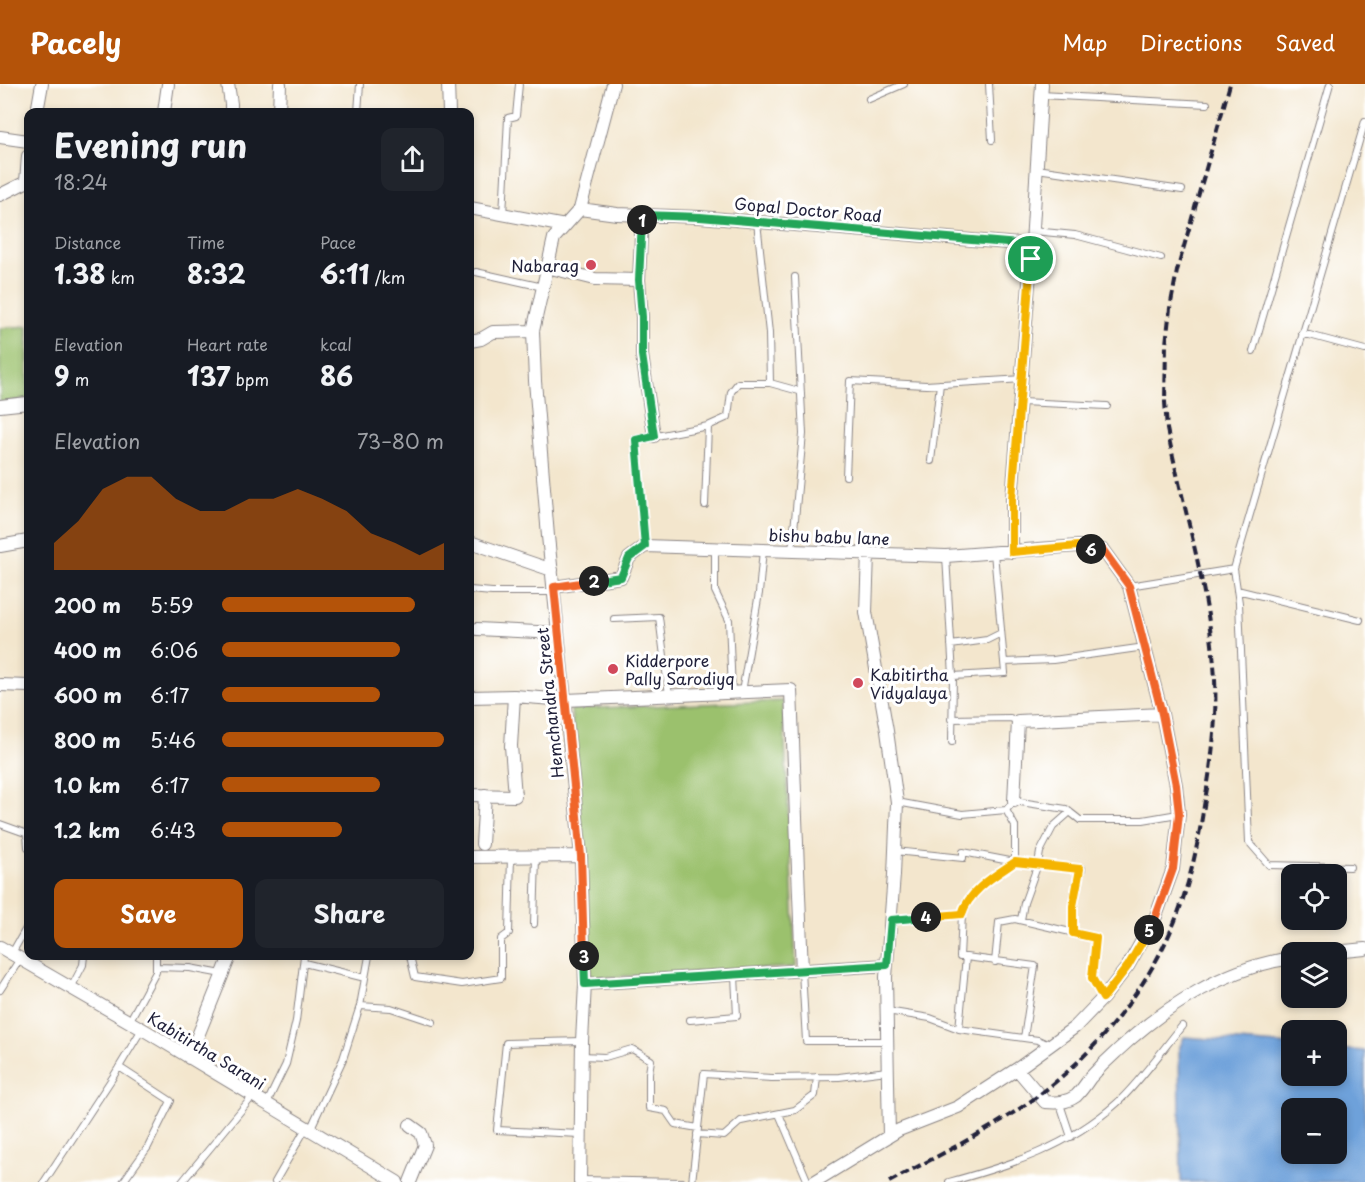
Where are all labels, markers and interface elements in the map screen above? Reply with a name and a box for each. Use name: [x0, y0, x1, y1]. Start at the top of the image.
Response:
text: Pacely: [30, 21, 121, 64]
text: Map: [1062, 26, 1107, 58]
text: Directions: [1140, 26, 1242, 58]
text: Saved: [1275, 26, 1335, 58]
text: Evening run: [54, 119, 247, 169]
button: share: [381, 128, 444, 191]
text: 18:24: [54, 167, 108, 197]
street label: Gopal Doctor Road: [733, 191, 883, 227]
pin: 1: [627, 205, 657, 235]
text: 1: [638, 208, 646, 232]
text: Distance: [54, 230, 121, 254]
text: Time: [187, 230, 225, 254]
text: Pace: [320, 230, 356, 254]
pin: [1005, 233, 1056, 284]
icon: arrive: [1014, 242, 1047, 275]
place label: Nabarag: [511, 253, 579, 277]
text: 1.38: [54, 254, 106, 293]
text: 8:32: [187, 254, 246, 293]
text: 6:11: [320, 254, 370, 293]
marker: Nabarag: [584, 258, 598, 272]
text: km: [106, 265, 135, 289]
text: /km: [370, 265, 405, 289]
text: Elevation: [54, 332, 123, 356]
text: Heart rate: [187, 332, 268, 356]
text: kcal: [320, 332, 352, 356]
text: 9: [54, 356, 70, 395]
text: 137: [187, 356, 231, 395]
text: 86: [320, 356, 353, 395]
text: m: [70, 367, 89, 391]
text: bpm: [231, 367, 269, 391]
text: Elevation: [54, 426, 140, 456]
text: 73–80 m: [357, 426, 444, 456]
street label: bishu babu lane: [768, 522, 890, 550]
pin: 6: [1076, 534, 1106, 564]
text: 6: [1085, 537, 1097, 561]
pin: 2: [579, 566, 609, 596]
text: 2: [588, 569, 600, 593]
text: 200 m: [54, 590, 121, 620]
text: 5:59: [150, 590, 194, 620]
street label: Hemchandra Street: [529, 626, 569, 780]
text: 400 m: [54, 635, 122, 665]
text: 6:06: [150, 635, 198, 665]
place label: Kidderpore Pally Sarodiyq: [625, 648, 735, 690]
marker: Kidderpore Pally Sarodiyq: [606, 662, 620, 676]
place label: Kabitirtha Vidyalaya: [870, 662, 949, 704]
marker: Kabitirtha Vidyalaya: [851, 676, 865, 690]
text: 600 m: [54, 680, 122, 710]
text: 6:17: [150, 680, 189, 710]
text: 800 m: [54, 725, 121, 755]
text: 5:46: [150, 725, 196, 755]
text: 1.0 km: [54, 770, 121, 800]
text: 6:17: [150, 770, 189, 800]
text: 1.2 km: [54, 815, 120, 845]
text: 6:43: [150, 815, 196, 845]
map controls: [1281, 864, 1347, 1164]
button: locate: [1281, 864, 1347, 930]
button: Save: [54, 879, 243, 948]
button: Share: [255, 879, 444, 948]
pin: 4: [911, 902, 941, 932]
text: 4: [921, 905, 931, 929]
pin: 5: [1134, 915, 1164, 945]
text: 5: [1144, 918, 1154, 942]
pin: 3: [569, 941, 599, 971]
button: layers: [1281, 942, 1347, 1008]
text: 3: [579, 944, 589, 968]
street label: Kabitirtha Sarani: [143, 1005, 271, 1095]
button: +: [1281, 1020, 1347, 1086]
button: −: [1281, 1098, 1347, 1164]

